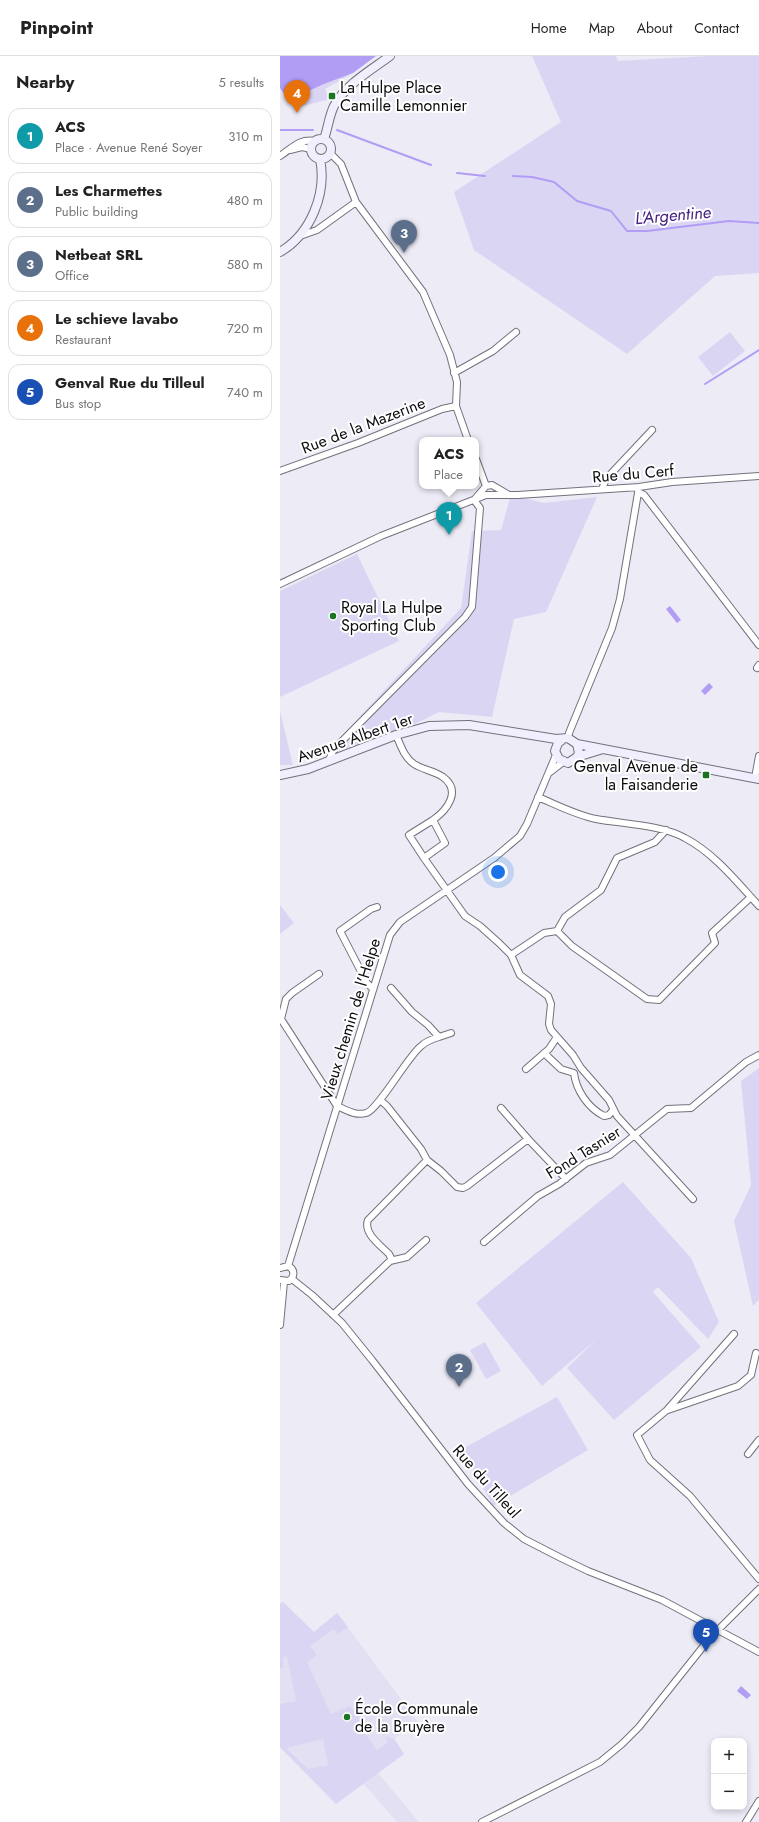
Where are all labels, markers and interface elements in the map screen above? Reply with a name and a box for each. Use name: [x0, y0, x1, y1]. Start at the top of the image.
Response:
text: Pinpoint: [20, 14, 93, 41]
text: Home: [531, 18, 567, 38]
text: Map: [589, 18, 615, 38]
text: About: [637, 18, 672, 38]
text: Contact: [694, 18, 739, 38]
text: Nearby: [16, 70, 74, 94]
text: 5 results: [218, 73, 264, 92]
place label: La Hulpe Place Camille Lemonnier: [340, 76, 468, 117]
pin: 4: [284, 80, 310, 113]
marker: La Hulpe Place Camille Lemonnier: [327, 91, 337, 101]
text: ACS: [55, 116, 85, 138]
text: 1: [27, 127, 33, 146]
text: 310 m: [228, 127, 263, 146]
text: Place · Avenue René Soyer: [55, 138, 202, 157]
text: Les Charmettes: [55, 180, 162, 202]
text: 2: [26, 191, 34, 210]
text: 480 m: [226, 191, 263, 210]
water label: L'Argentine: [634, 200, 713, 230]
text: Public building: [55, 202, 138, 221]
pin: 3: [391, 220, 417, 253]
text: Netbeat SRL: [55, 244, 142, 266]
text: 3: [26, 255, 34, 274]
text: 580 m: [227, 255, 263, 274]
text: Office: [55, 266, 89, 285]
text: Le schieve lavabo: [55, 308, 178, 330]
text: 4: [25, 319, 35, 338]
text: 720 m: [227, 319, 263, 338]
text: Restaurant: [55, 330, 111, 349]
text: Genval Rue du Tilleul: [55, 372, 205, 394]
text: 5: [26, 383, 34, 402]
text: 740 m: [227, 383, 263, 402]
street label: Rue de la Mazerine: [298, 391, 428, 460]
text: Bus stop: [55, 394, 101, 413]
popup: [419, 437, 479, 489]
text: ACS: [434, 443, 464, 465]
street label: Rue du Cerf: [591, 458, 675, 489]
text: Place: [434, 465, 463, 484]
pin: 1: [436, 502, 462, 535]
place label: Royal La Hulpe Sporting Club: [341, 596, 442, 637]
marker: Royal La Hulpe Sporting Club: [328, 611, 338, 621]
street label: Avenue Albert 1er: [294, 707, 417, 768]
place label: Genval Avenue de la Faisanderie: [574, 755, 698, 796]
marker: Genval Avenue de la Faisanderie: [701, 770, 711, 780]
your location: [488, 862, 508, 882]
street label: Vieux chemin de l'Helpe: [315, 935, 386, 1103]
street label: Fond Tasnier: [541, 1120, 626, 1185]
pin: 2: [446, 1354, 472, 1387]
street label: Rue du Tilleul: [447, 1439, 526, 1523]
pin: 5: [693, 1619, 719, 1652]
place label: École Communale de la Bruyère: [355, 1697, 478, 1738]
marker: École Communale de la Bruyère: [342, 1712, 352, 1722]
map controls: [711, 1738, 747, 1810]
button: +: [711, 1738, 747, 1774]
button: −: [711, 1774, 747, 1810]

